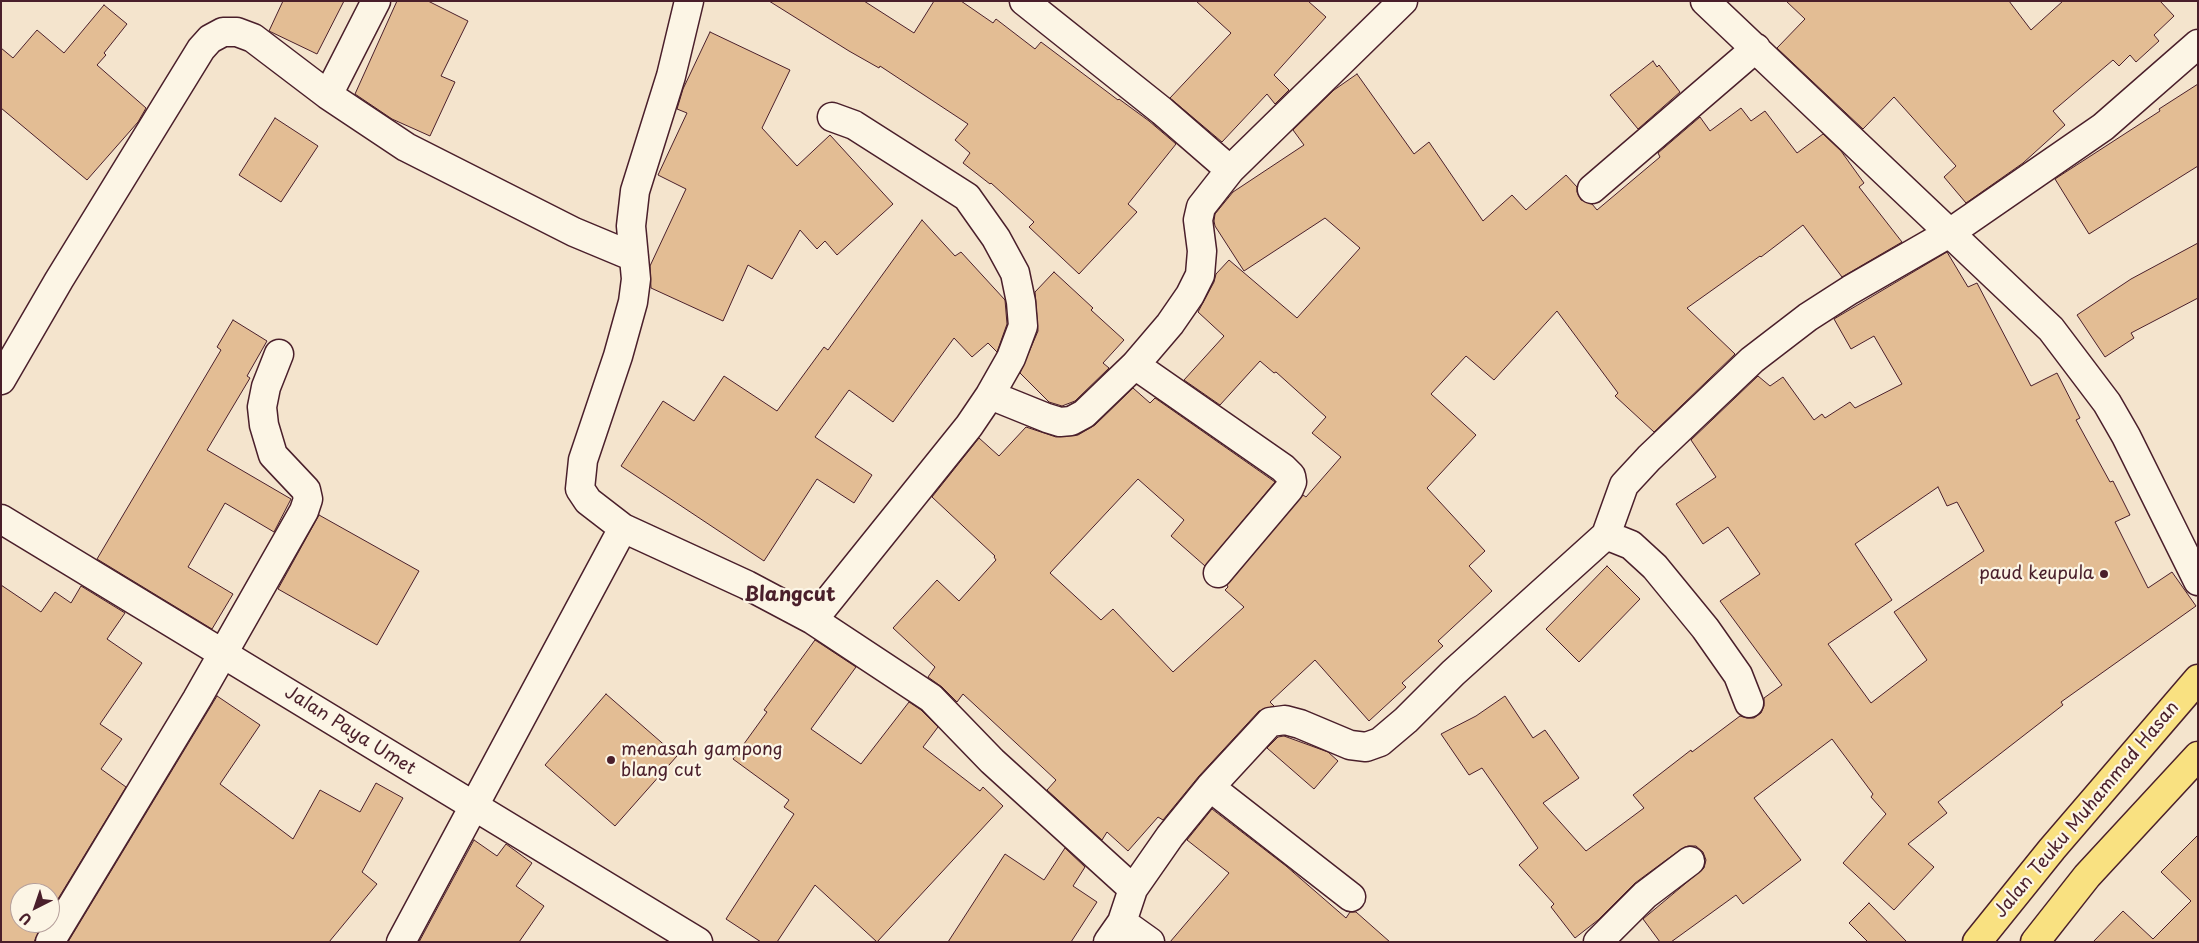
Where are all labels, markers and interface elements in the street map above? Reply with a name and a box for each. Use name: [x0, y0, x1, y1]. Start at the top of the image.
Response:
place label: paud keupula: [1979, 563, 2094, 585]
marker: paud keupula: [2098, 568, 2110, 580]
district label: Blangcut: [744, 583, 836, 607]
street label: Jalan Paya Umet: [281, 682, 419, 780]
street label: Jalan Teuku Muhammad Hasan: [1990, 697, 2184, 923]
place label: menasah gampong blang cut: [621, 739, 783, 782]
marker: menasah gampong blang cut: [605, 754, 617, 766]
north arrow: [10, 883, 60, 933]
text: U: [15, 908, 36, 930]

